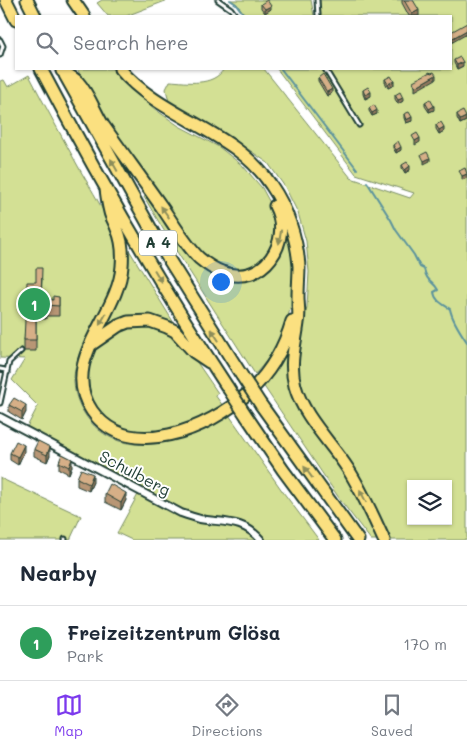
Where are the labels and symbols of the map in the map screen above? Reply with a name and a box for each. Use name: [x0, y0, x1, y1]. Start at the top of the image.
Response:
one-way arrow: [110, 158, 118, 173]
one-way arrow: [160, 206, 170, 219]
one-way arrow: [276, 229, 284, 245]
road number: A 4: [139, 230, 177, 256]
your location: [208, 269, 234, 295]
one-way arrow: [153, 270, 162, 283]
pin: 1: [18, 285, 50, 323]
one-way arrow: [99, 312, 108, 326]
one-way arrow: [210, 328, 220, 341]
street label: Schulberg: [96, 445, 174, 500]
one-way arrow: [303, 466, 313, 479]
one-way arrow: [359, 489, 367, 503]

